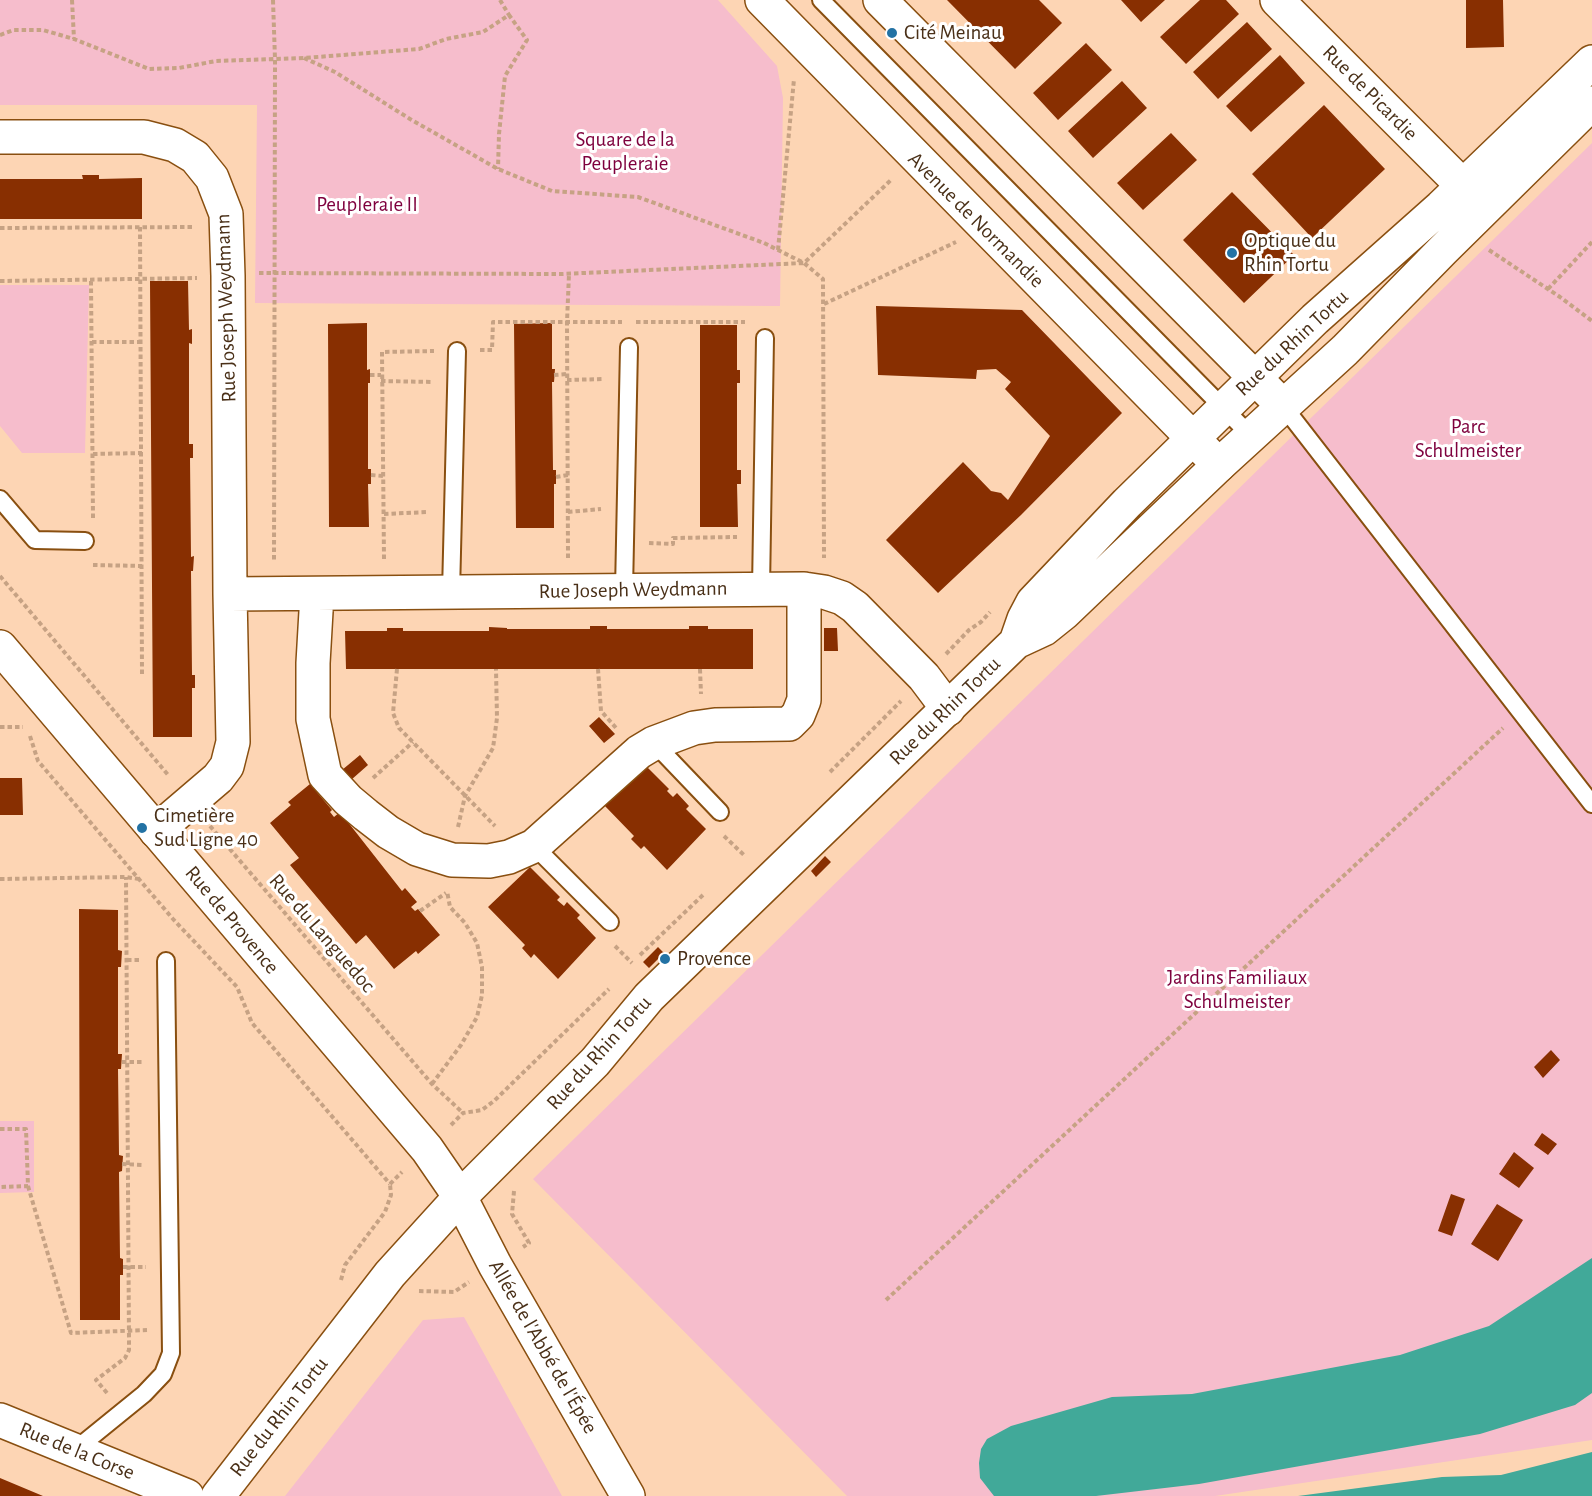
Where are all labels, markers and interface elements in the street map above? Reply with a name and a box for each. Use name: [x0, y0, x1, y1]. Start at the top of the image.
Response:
place label: Cité Meinau: [904, 20, 1002, 46]
marker: Cité Meinau: [885, 26, 899, 40]
street label: Rue de Picardie: [1317, 40, 1423, 146]
park label: Square de la Peupleraie: [575, 127, 675, 177]
street label: Avenue de Normandie: [903, 147, 1049, 293]
park label: Peupleraie II: [316, 192, 418, 218]
street label: Rue Joseph Weydmann: [210, 213, 242, 403]
place label: Optique du Rhin Tortu: [1244, 228, 1336, 278]
marker: Optique du Rhin Tortu: [1225, 246, 1239, 260]
street label: Rue du Rhin Tortu: [1230, 284, 1354, 402]
park label: Parc Schulmeister: [1415, 414, 1521, 464]
street label: Rue Joseph Weydmann: [538, 576, 728, 604]
street label: Rue du Rhin Tortu: [884, 652, 1006, 770]
place label: Cimetière Sud Ligne 40: [154, 803, 258, 853]
marker: Cimetière Sud Ligne 40: [135, 821, 149, 835]
street label: Rue de Provence: [179, 861, 285, 979]
street label: Rue du Languedoc: [264, 868, 380, 998]
place label: Provence: [677, 946, 751, 972]
marker: Provence: [658, 952, 672, 966]
park label: Jardins Familiaux Schulmeister: [1167, 965, 1307, 1015]
street label: Rue du Rhin Tortu: [541, 991, 657, 1115]
street label: Allée de l'Abbé de l'Épée: [483, 1256, 603, 1438]
street label: Rue du Rhin Tortu: [224, 1352, 334, 1482]
street label: Rue de la Corse: [16, 1416, 138, 1486]

